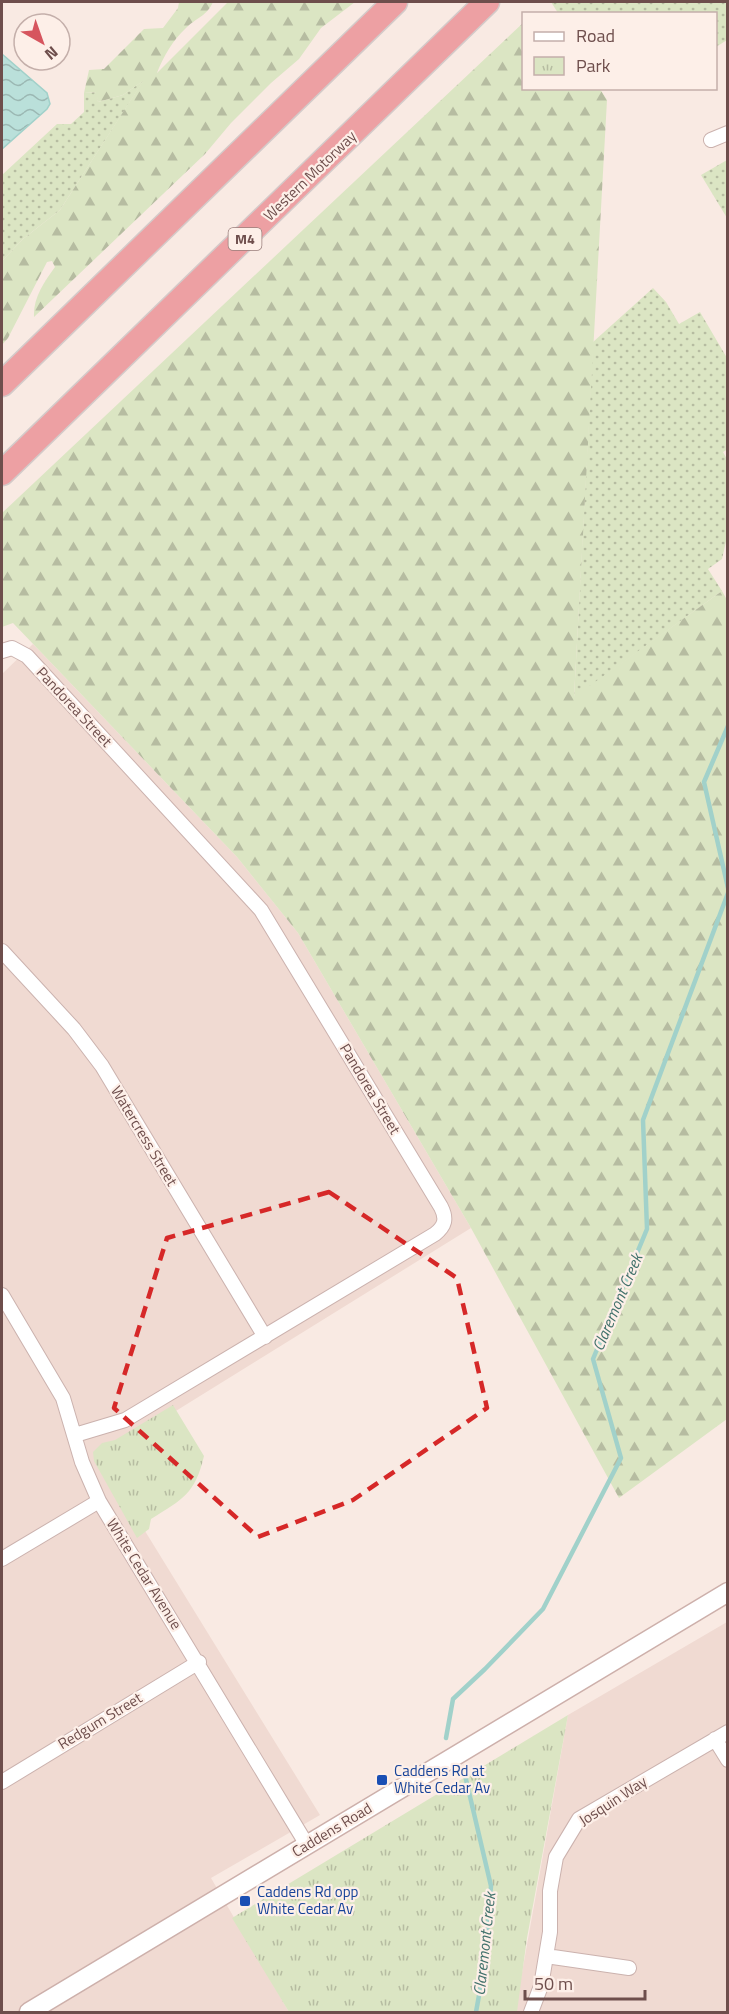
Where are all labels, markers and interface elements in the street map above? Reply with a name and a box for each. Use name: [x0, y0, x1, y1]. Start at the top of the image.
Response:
north arrow: [12, 12, 72, 72]
legend: [522, 12, 717, 90]
text: Road: [576, 22, 615, 49]
text: N: [40, 41, 64, 66]
text: Park: [576, 52, 611, 79]
street label: Western Motorway: [258, 125, 361, 226]
road number: M4: [228, 228, 262, 250]
street label: Pandorea Street: [31, 661, 118, 752]
street label: Pandorea Street: [334, 1039, 407, 1139]
street label: Watercress Street: [105, 1081, 184, 1191]
water label: Claremont Creek: [586, 1248, 649, 1354]
street label: White Cedar Avenue: [101, 1514, 188, 1634]
street label: Redgum Street: [53, 1686, 147, 1755]
place label: Caddens Rd at White Cedar Av: [394, 1759, 490, 1799]
street label: Josquin Way: [574, 1770, 651, 1831]
marker: Caddens Rd at White Cedar Av: [375, 1773, 389, 1787]
street label: Caddens Road: [287, 1797, 376, 1863]
place label: Caddens Rd opp White Cedar Av: [257, 1880, 359, 1920]
water label: Claremont Creek: [467, 1889, 502, 1997]
marker: Caddens Rd opp White Cedar Av: [238, 1894, 252, 1908]
scale bar: [525, 1963, 645, 2001]
text: 50 m: [534, 1970, 573, 1997]

